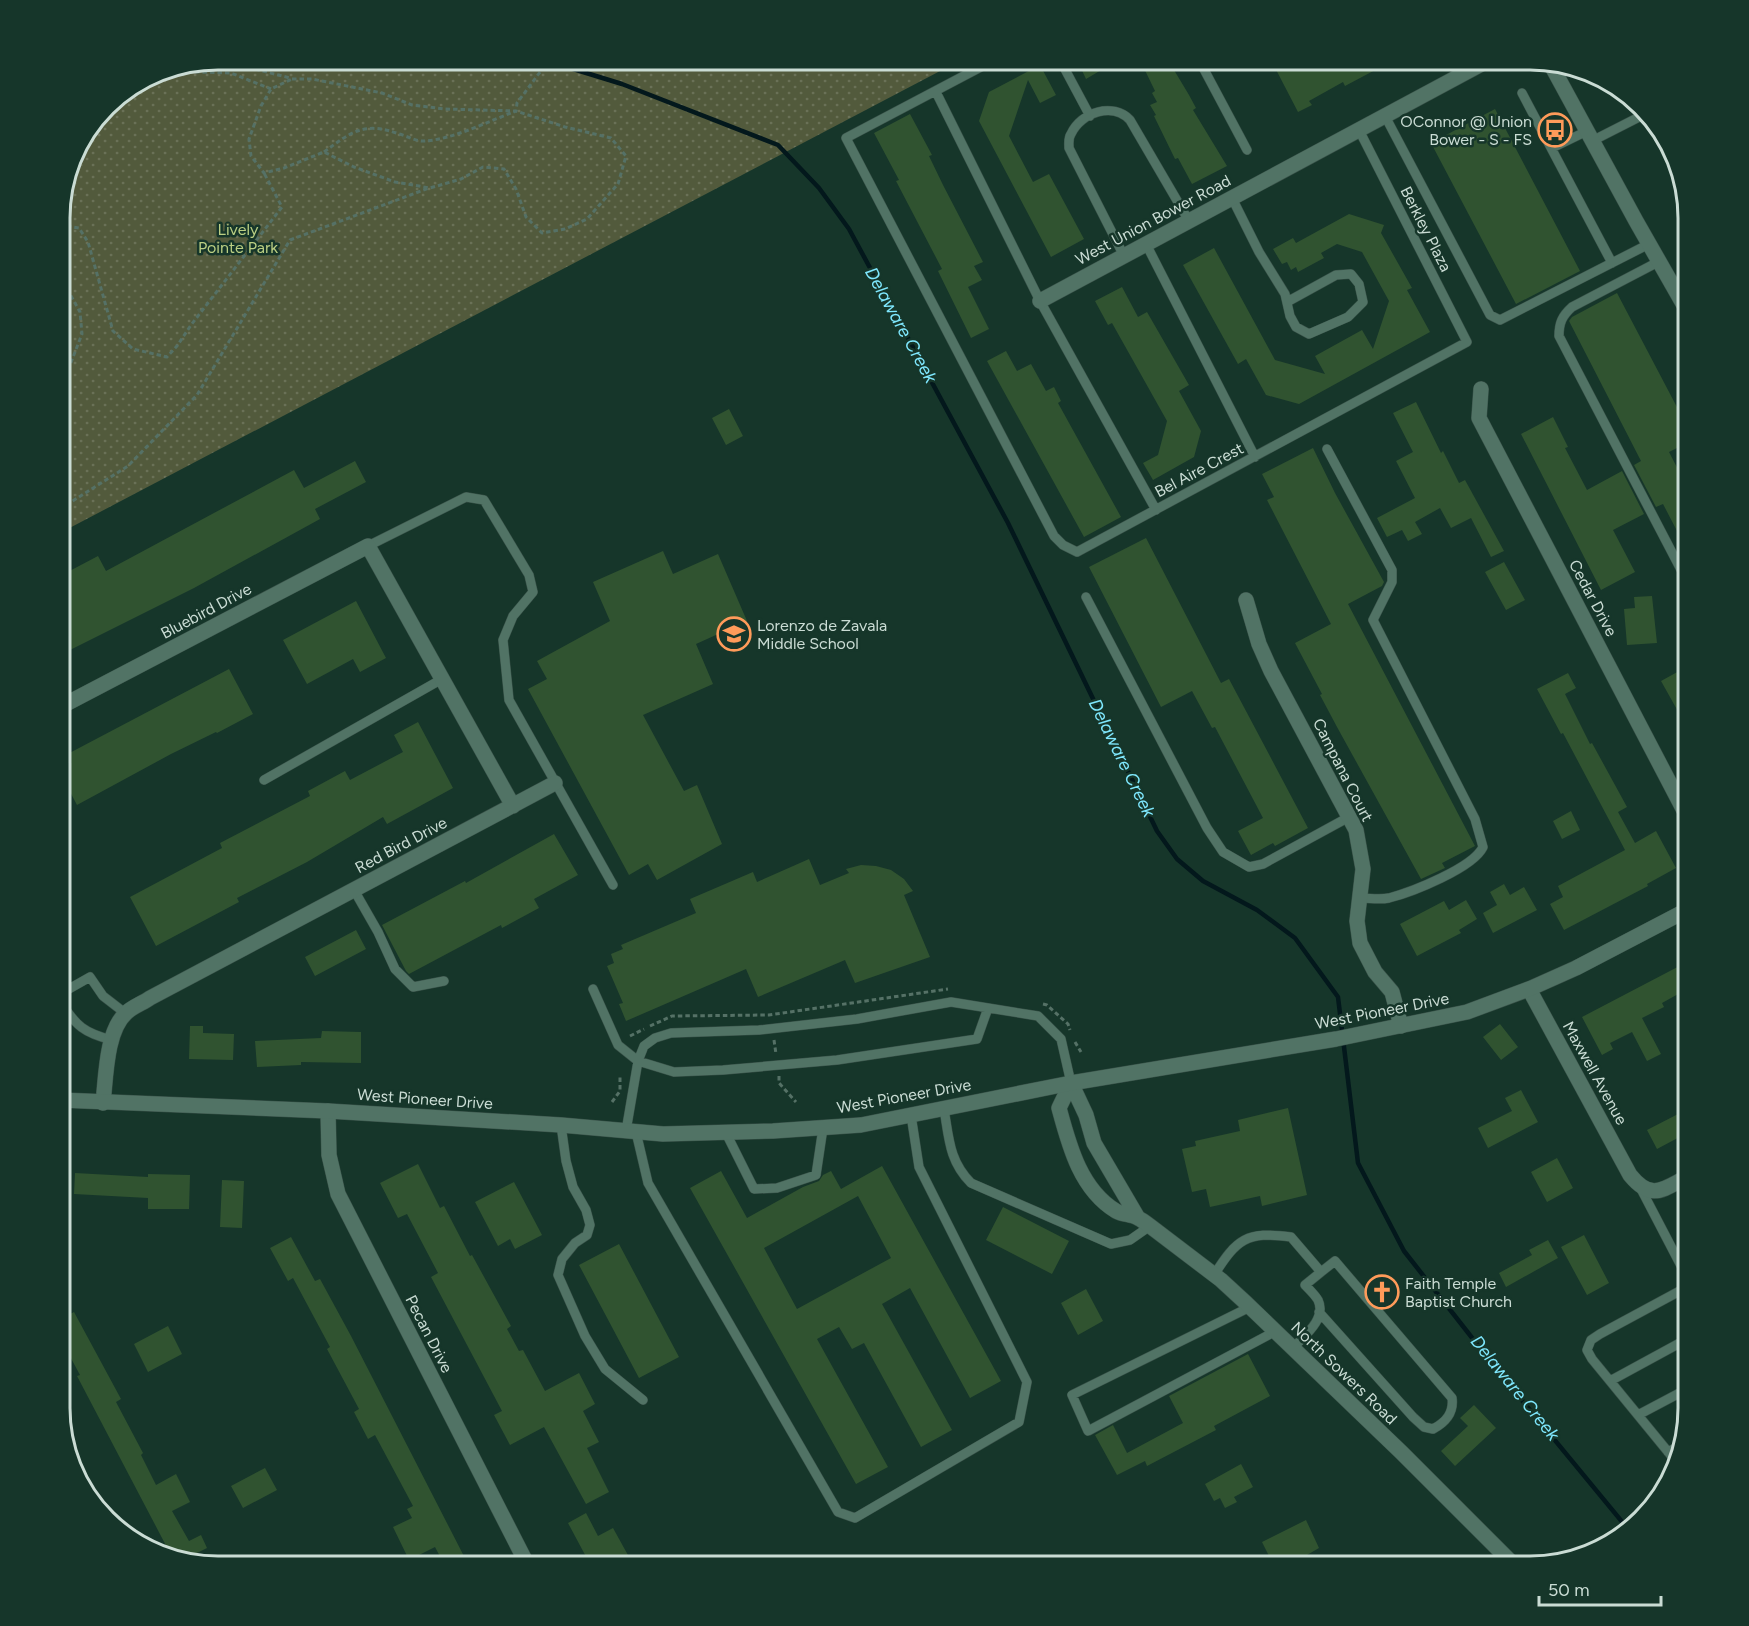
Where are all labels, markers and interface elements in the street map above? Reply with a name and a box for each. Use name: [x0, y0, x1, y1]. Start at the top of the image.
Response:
place label: OConnor @ Union Bower - S - FS: [1400, 112, 1532, 149]
bus stop icon: OConnor @ Union Bower - S - FS: [1537, 112, 1573, 148]
street label: West Union Bower Road: [1072, 171, 1234, 269]
street label: Berkley Plaza: [1396, 183, 1456, 275]
park label: Lively Pointe Park: [198, 220, 278, 257]
water label: Delaware Creek: [860, 263, 943, 388]
street label: Bel Aire Crest: [1151, 439, 1247, 501]
street label: Cedar Drive: [1565, 556, 1621, 640]
street label: Bluebird Drive: [157, 579, 255, 643]
school or university icon: Lorenzo de Zavala Middle School: [716, 616, 752, 652]
place label: Lorenzo de Zavala Middle School: [757, 616, 887, 653]
water label: Delaware Creek: [1084, 695, 1161, 822]
street label: Campana Court: [1309, 715, 1377, 825]
street label: Red Bird Drive: [352, 813, 450, 877]
street label: West Pioneer Drive: [1313, 989, 1451, 1033]
street label: Maxwell Avenue: [1559, 1018, 1631, 1128]
street label: West Pioneer Drive: [835, 1075, 973, 1117]
street label: West Pioneer Drive: [357, 1085, 494, 1113]
church icon: Faith Temple Baptist Church: [1364, 1274, 1400, 1310]
place label: Faith Temple Baptist Church: [1405, 1274, 1512, 1311]
street label: Pecan Drive: [401, 1292, 457, 1376]
street label: North Sowers Road: [1287, 1318, 1401, 1428]
water label: Delaware Creek: [1466, 1331, 1565, 1446]
scale bar: [1539, 1569, 1660, 1607]
text: 50 m: [1548, 1579, 1590, 1601]

